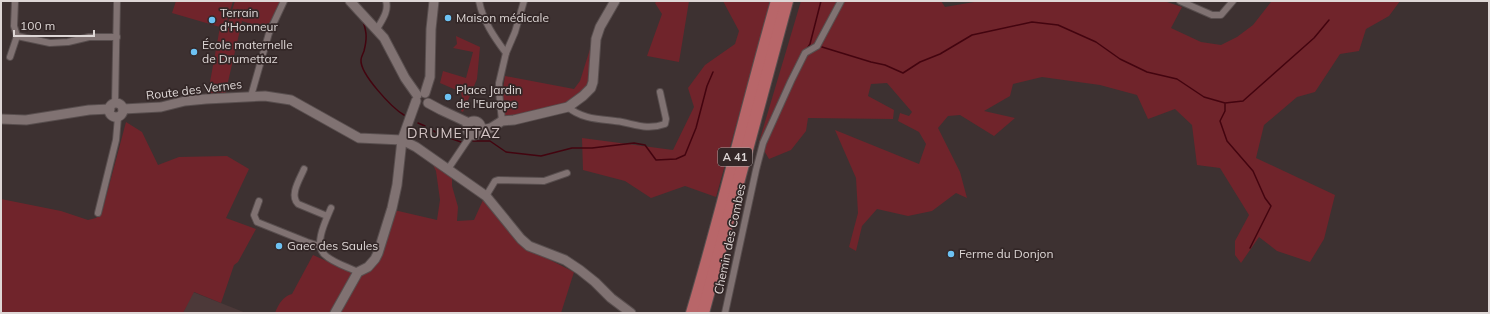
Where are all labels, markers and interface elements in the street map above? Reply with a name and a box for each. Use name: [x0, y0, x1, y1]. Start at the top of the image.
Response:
place label: Terrain d'Honneur: [220, 5, 278, 34]
place label: Maison médicale: [456, 10, 549, 25]
scale bar: [14, 12, 94, 38]
marker: Maison médicale: [443, 13, 453, 23]
marker: Terrain d'Honneur: [207, 15, 217, 25]
text: 100 m: [20, 18, 55, 33]
place label: École maternelle de Drumettaz: [202, 37, 293, 66]
marker: École maternelle de Drumettaz: [189, 47, 199, 57]
street label: Route des Vernes: [145, 76, 243, 103]
place label: Place Jardin de l'Europe: [456, 82, 522, 111]
marker: Place Jardin de l'Europe: [443, 92, 453, 102]
district label: DRUMETTAZ: [407, 124, 501, 142]
road number: A 41: [718, 148, 752, 166]
street label: Chemin des Combes: [710, 182, 749, 296]
place label: Gaec des Saules: [287, 238, 378, 253]
marker: Gaec des Saules: [274, 241, 284, 251]
place label: Ferme du Donjon: [959, 246, 1053, 261]
marker: Ferme du Donjon: [946, 249, 956, 259]

